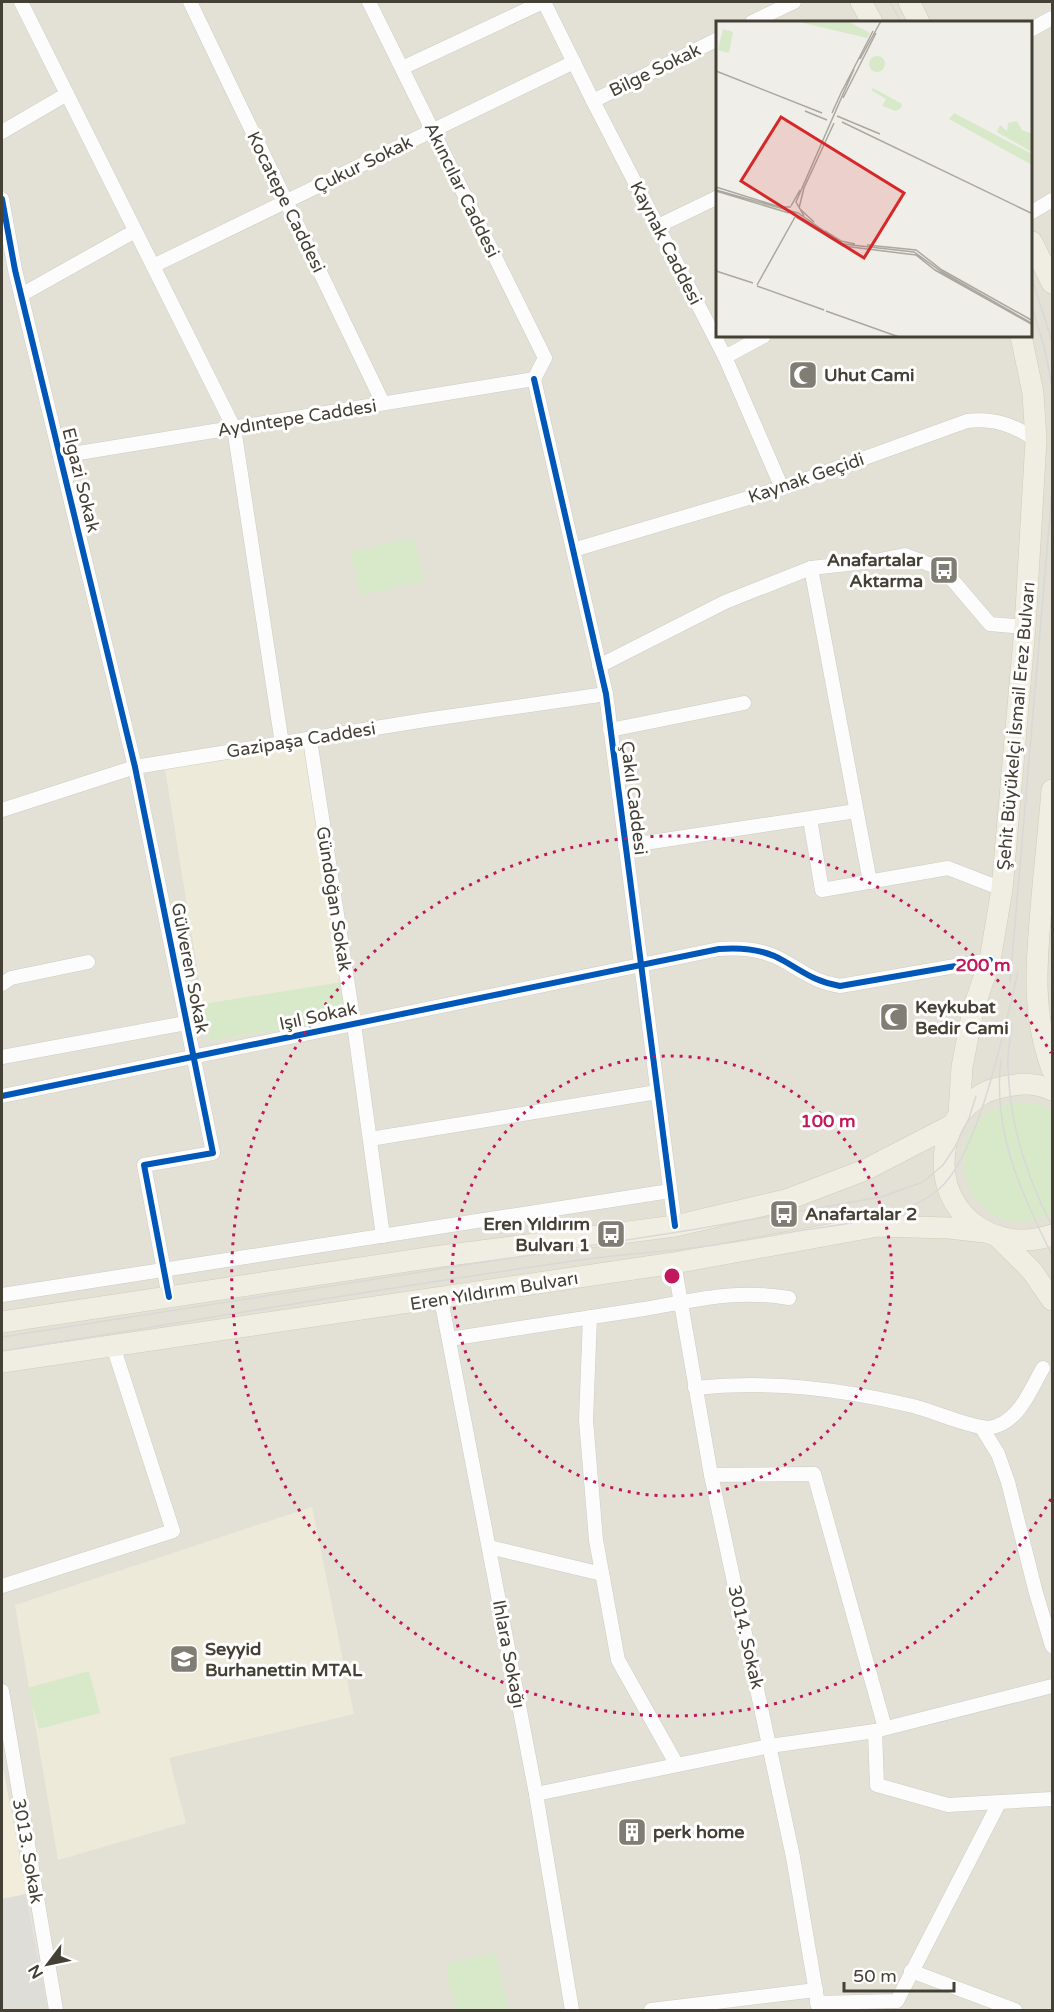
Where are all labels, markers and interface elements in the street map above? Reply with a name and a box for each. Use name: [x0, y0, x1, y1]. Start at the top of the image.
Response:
inset map: [716, 21, 1033, 338]
street label: Bilge Sokak: [606, 38, 705, 102]
street label: Akıncılar Caddesi: [420, 119, 504, 261]
street label: Kocatepe Caddesi: [242, 128, 330, 276]
street label: Çukur Sokak: [310, 131, 416, 197]
street label: Kaynak Caddesi: [625, 177, 707, 309]
mosque icon: Uhut Cami: [787, 359, 819, 391]
place label: Uhut Cami: [824, 364, 914, 386]
street label: Aydıntepe Caddesi: [216, 395, 378, 441]
street label: Elgazi Sokak: [57, 425, 105, 535]
street label: Kaynak Geçidi: [745, 448, 867, 508]
place label: Anafartalar Aktarma: [827, 549, 924, 592]
bus stop icon: Anafartalar Aktarma: [928, 554, 960, 586]
street label: Şehit Büyükelçi İsmail Erez Bulvarı: [992, 581, 1040, 871]
street label: Gazipaşa Caddesi: [225, 717, 377, 763]
street label: Çakıl Caddesi: [616, 740, 652, 856]
street label: Gündoğan Sokak: [312, 825, 356, 973]
street label: Gülveren Sokak: [167, 901, 213, 1035]
text: 200 m: [955, 954, 1011, 976]
place label: Keykubat Bedir Cami: [915, 996, 1009, 1039]
street label: Işıl Sokak: [277, 997, 359, 1035]
mosque icon: Keykubat Bedir Cami: [878, 1001, 910, 1033]
text: 100 m: [800, 1110, 856, 1132]
bus stop icon: Anafartalar 2: [768, 1198, 800, 1230]
place label: Anafartalar 2: [805, 1203, 917, 1225]
place label: Eren Yıldırım Bulvarı 1: [483, 1213, 590, 1256]
bus stop icon: Eren Yıldırım Bulvarı 1: [595, 1218, 627, 1250]
centre of rings: [662, 1266, 682, 1286]
street label: Eren Yıldırım Bulvarı: [408, 1267, 580, 1315]
street label: 3014. Sokak: [723, 1583, 769, 1691]
street label: Ihlara Sokağı: [488, 1598, 530, 1710]
place label: Seyyid Burhanettin MTAL: [205, 1638, 363, 1681]
school or university icon: Seyyid Burhanettin MTAL: [168, 1643, 200, 1675]
street label: 3013. Sokak: [8, 1797, 48, 1905]
building icon: perk home: [616, 1816, 648, 1848]
place label: perk home: [653, 1821, 745, 1843]
north arrow: [18, 1934, 78, 1994]
scale bar: [844, 1955, 954, 1993]
text: N: [24, 1961, 48, 1982]
text: 50 m: [853, 1965, 897, 1987]

